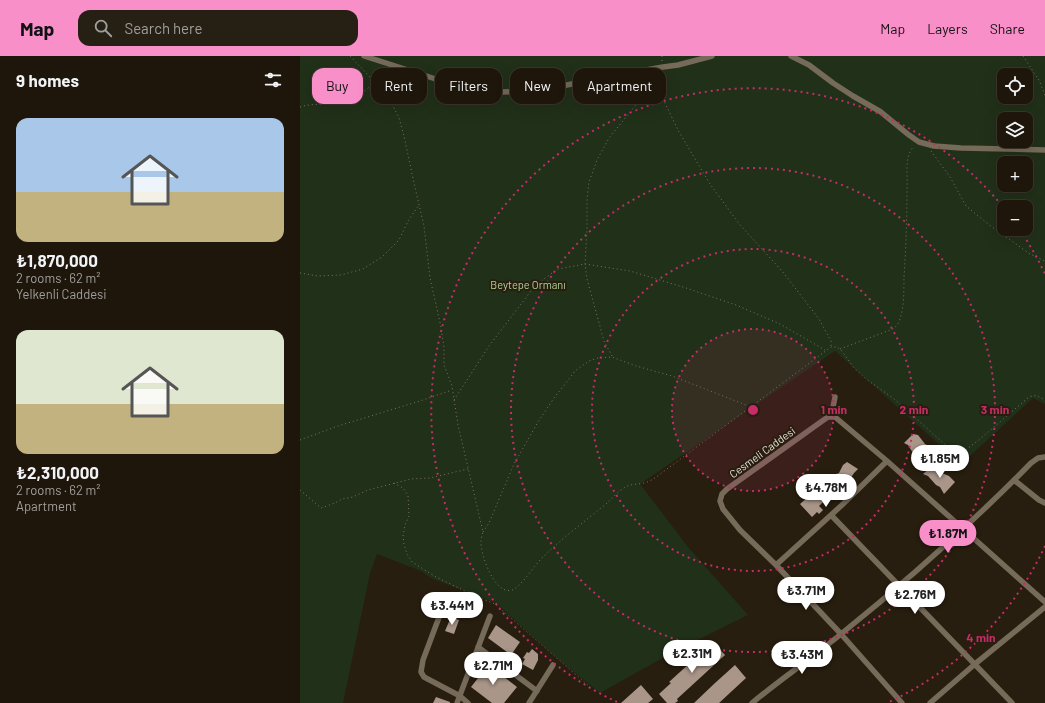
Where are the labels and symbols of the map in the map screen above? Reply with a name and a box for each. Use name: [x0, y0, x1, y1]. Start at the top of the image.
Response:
park label: Beytepe Ormanı: [490, 278, 566, 291]
text: 1 min: [821, 402, 847, 416]
text: 2 min: [900, 402, 928, 416]
text: 3 min: [981, 402, 1009, 416]
centre of rings: [746, 403, 760, 417]
street label: Cesmeli Caddesi: [727, 424, 798, 480]
pin: ₺1.85M: [907, 445, 973, 479]
pin: ₺4.78M: [793, 474, 859, 508]
pin: ₺1.87M: [915, 520, 981, 554]
pin: ₺3.71M: [773, 577, 839, 611]
pin: ₺2.76M: [882, 581, 948, 615]
pin: ₺3.44M: [419, 592, 485, 626]
text: 4 min: [966, 630, 996, 644]
pin: ₺2.31M: [659, 640, 725, 674]
pin: ₺3.43M: [769, 641, 835, 675]
pin: ₺2.71M: [460, 652, 526, 686]

